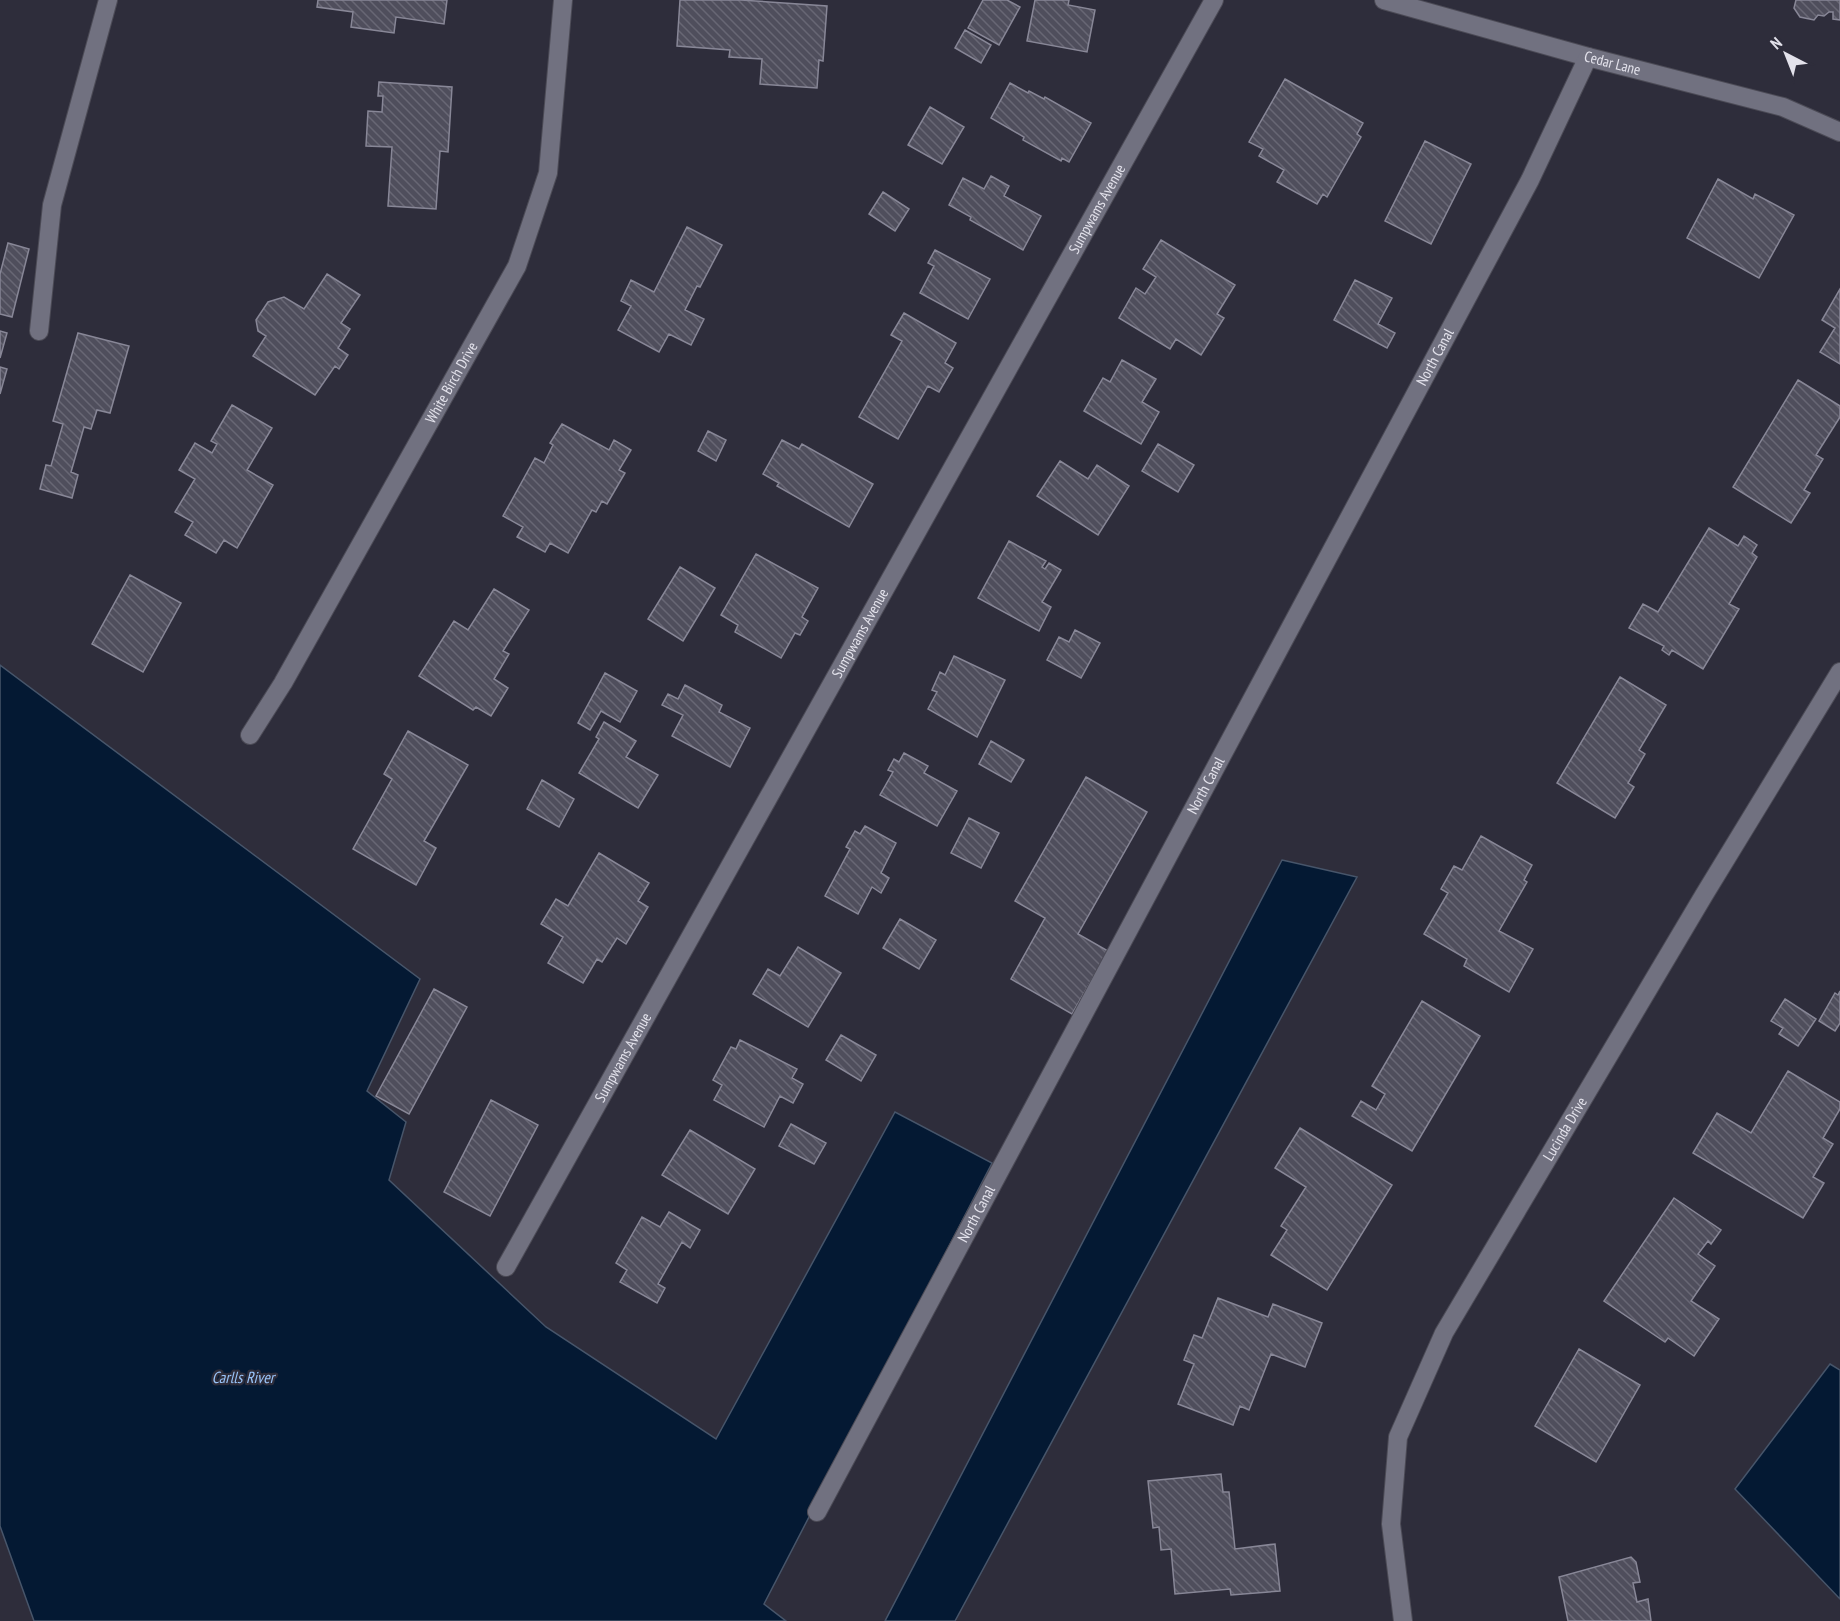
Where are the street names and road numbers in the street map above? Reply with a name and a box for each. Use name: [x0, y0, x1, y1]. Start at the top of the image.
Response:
street label: Cedar Lane: [1582, 46, 1643, 79]
street label: Sumpwams Avenue: [1064, 161, 1129, 257]
street label: North Canal: [1412, 325, 1458, 389]
street label: White Birch Drive: [421, 338, 481, 426]
street label: Sumpwams Avenue: [827, 585, 892, 681]
street label: North Canal: [1182, 753, 1229, 817]
street label: Sumpwams Avenue: [590, 1009, 655, 1105]
street label: Lucinda Drive: [1538, 1093, 1591, 1164]
street label: North Canal: [953, 1182, 999, 1245]

